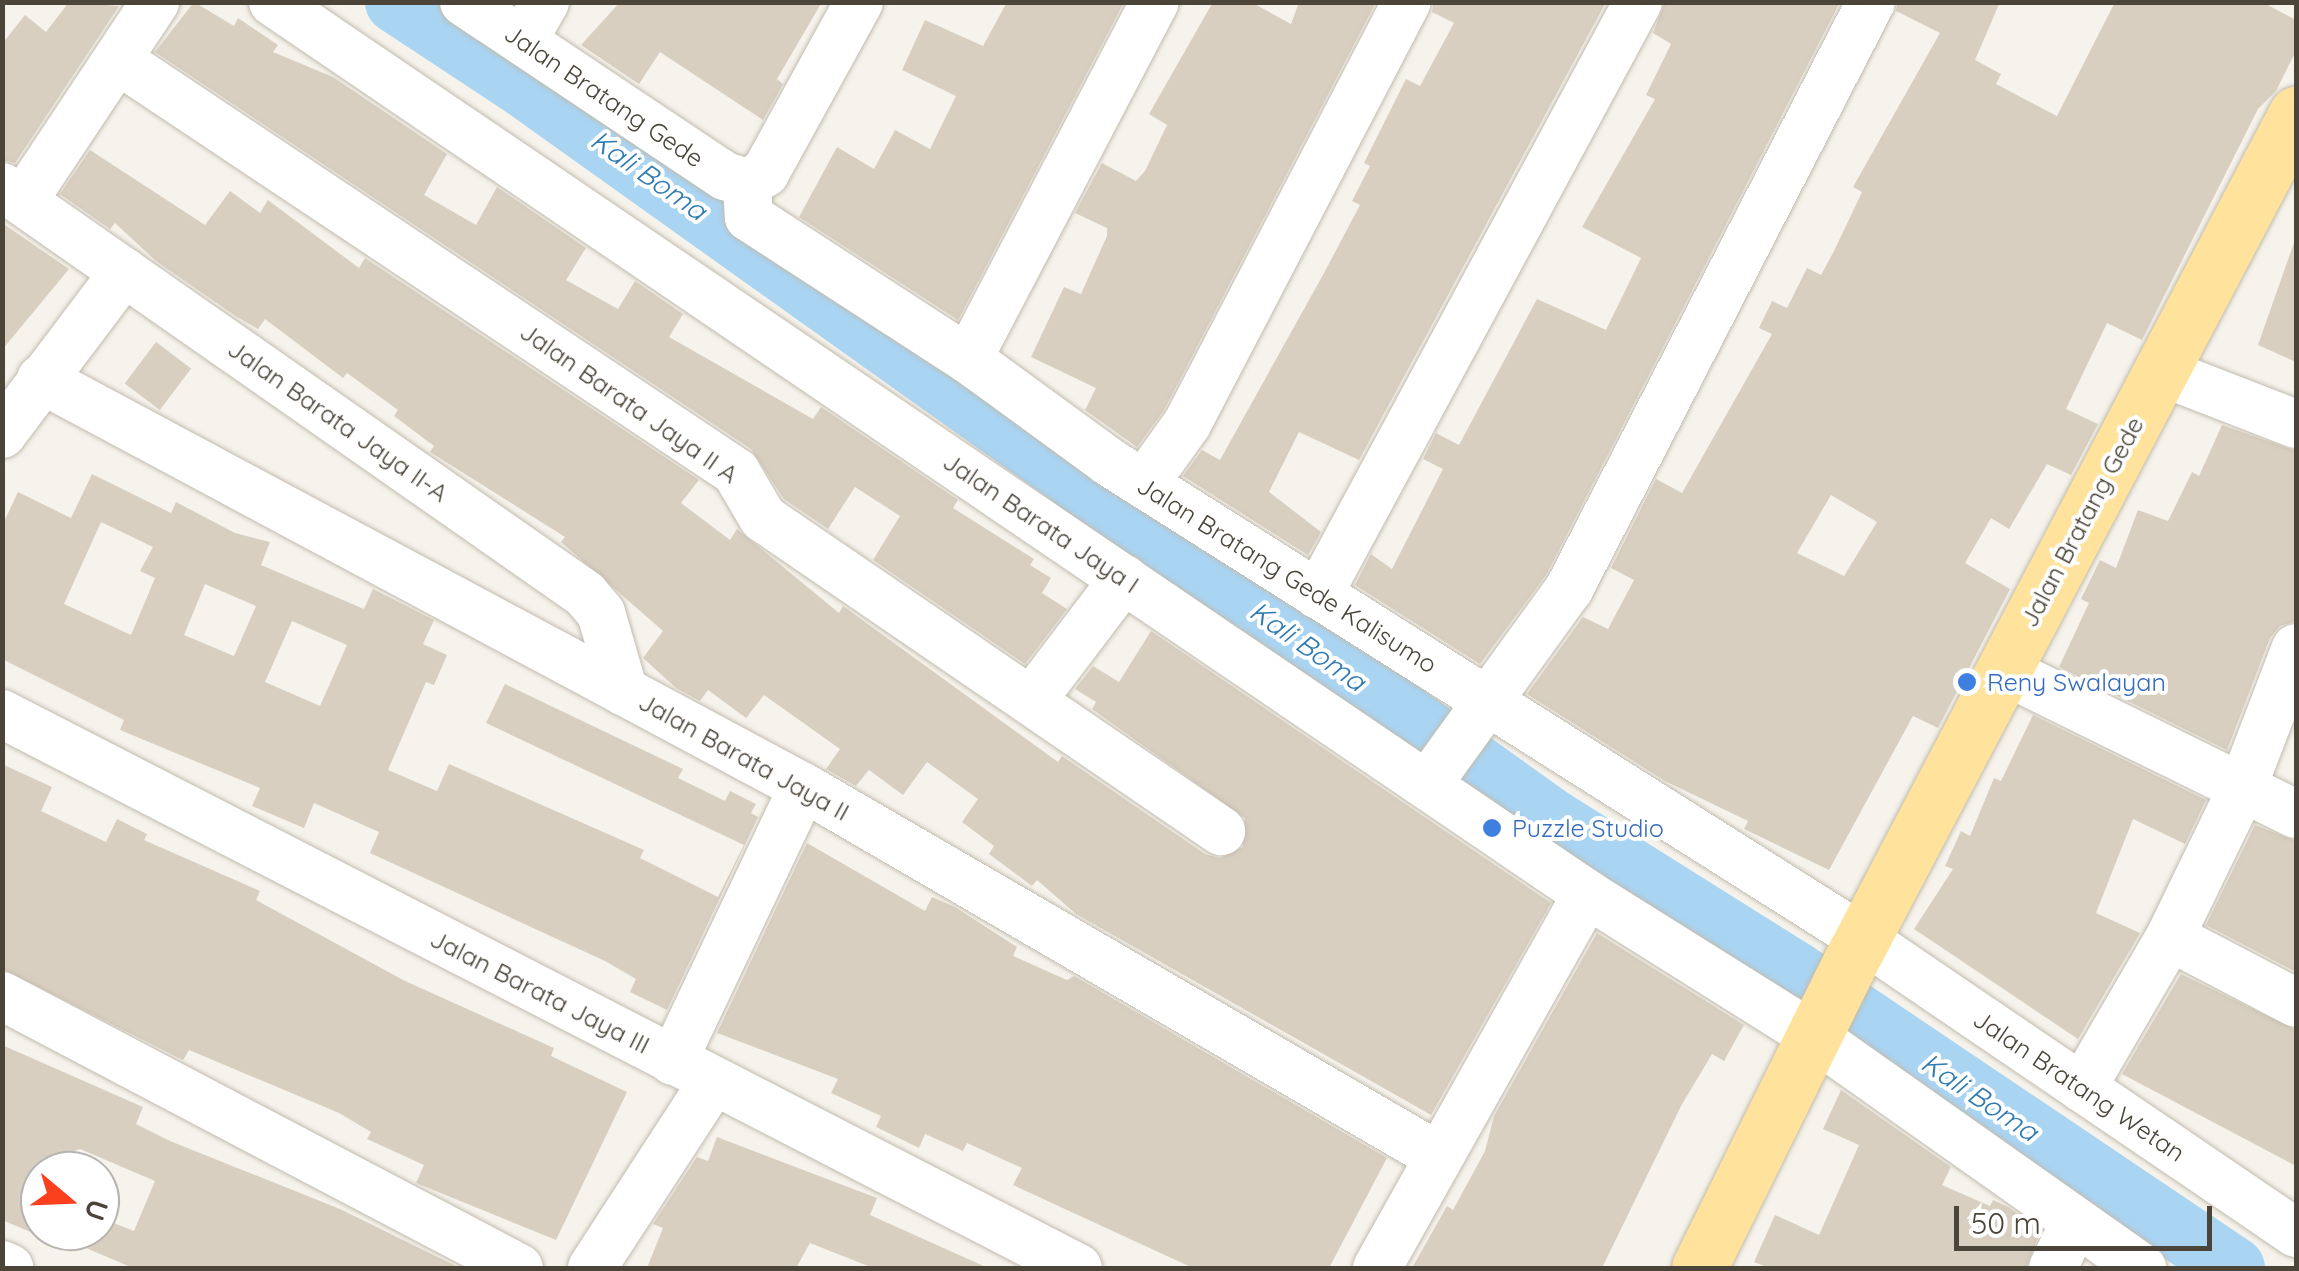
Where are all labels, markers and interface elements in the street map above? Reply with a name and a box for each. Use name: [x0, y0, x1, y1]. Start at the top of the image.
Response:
street label: Jalan Bratang Gede: [499, 18, 709, 174]
water label: Kali Boma: [585, 123, 713, 227]
street label: Jalan Barata Jaya II A: [514, 316, 744, 490]
street label: Jalan Barata Jaya II-A: [222, 334, 454, 508]
street label: Jalan Bratang Gede: [2014, 412, 2150, 632]
street label: Jalan Barata Jaya I: [937, 446, 1145, 600]
street label: Jalan Bratang Gede Kalisumo: [1132, 470, 1442, 680]
water label: Kali Boma: [1244, 594, 1372, 698]
place label: Reny Swalayan: [1987, 667, 2166, 697]
marker: Reny Swalayan: [1956, 671, 1978, 693]
street label: Jalan Barata Jaya II: [633, 687, 855, 827]
place label: Puzzle Studio: [1512, 813, 1664, 843]
marker: Puzzle Studio: [1481, 817, 1503, 839]
street label: Jalan Barata Jaya III: [425, 924, 655, 1060]
street label: Jalan Bratang Wetan: [1967, 1004, 2191, 1168]
water label: Kali Boma: [1915, 1046, 2045, 1148]
north arrow: [20, 1151, 120, 1251]
scale bar: [1959, 1186, 2216, 1248]
text: U: [77, 1195, 117, 1225]
text: 50 m: [1971, 1204, 2041, 1242]

